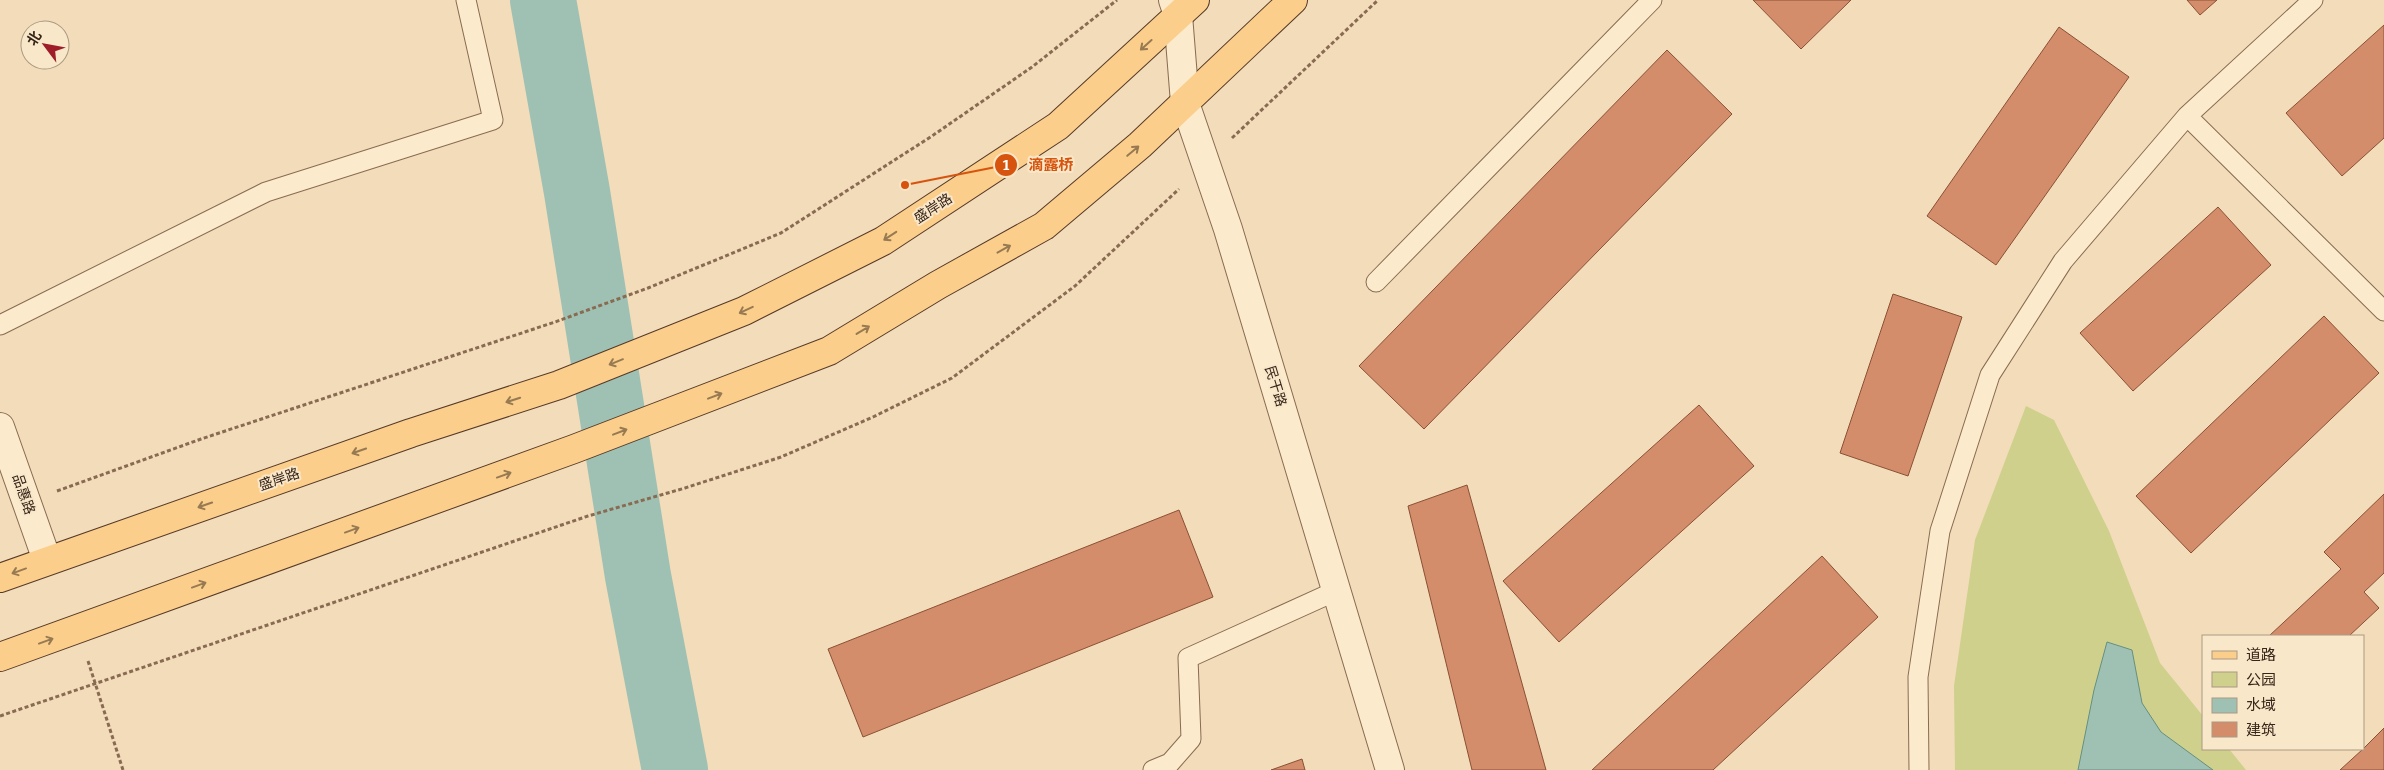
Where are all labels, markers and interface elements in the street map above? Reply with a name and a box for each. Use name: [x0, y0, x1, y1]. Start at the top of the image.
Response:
north arrow: [20, 20, 70, 70]
text: 北: [23, 28, 45, 49]
one-way arrow: [1140, 39, 1153, 51]
one-way arrow: [1126, 146, 1139, 157]
callout: 滴露桥: [993, 150, 1083, 180]
text: 1: [1003, 156, 1010, 174]
text: 滴露桥: [1028, 156, 1074, 174]
street label: 盛岸路: [911, 190, 956, 227]
one-way arrow: [884, 231, 898, 241]
one-way arrow: [996, 244, 1011, 254]
one-way arrow: [739, 305, 754, 315]
one-way arrow: [856, 325, 870, 335]
one-way arrow: [609, 358, 624, 367]
street label: 民干路: [1261, 364, 1290, 409]
one-way arrow: [707, 391, 722, 400]
one-way arrow: [505, 395, 521, 405]
one-way arrow: [612, 427, 627, 436]
one-way arrow: [351, 447, 367, 456]
street label: 盛岸路: [257, 465, 302, 494]
one-way arrow: [496, 470, 512, 479]
street label: 品惠路: [9, 472, 38, 517]
one-way arrow: [198, 501, 214, 510]
one-way arrow: [343, 525, 359, 534]
one-way arrow: [12, 567, 27, 576]
one-way arrow: [190, 580, 206, 589]
one-way arrow: [38, 635, 54, 645]
legend: [2202, 635, 2364, 750]
text: 道路: [2246, 646, 2276, 664]
text: 公园: [2246, 671, 2276, 689]
text: 水域: [2246, 696, 2276, 714]
text: 建筑: [2246, 721, 2276, 739]

